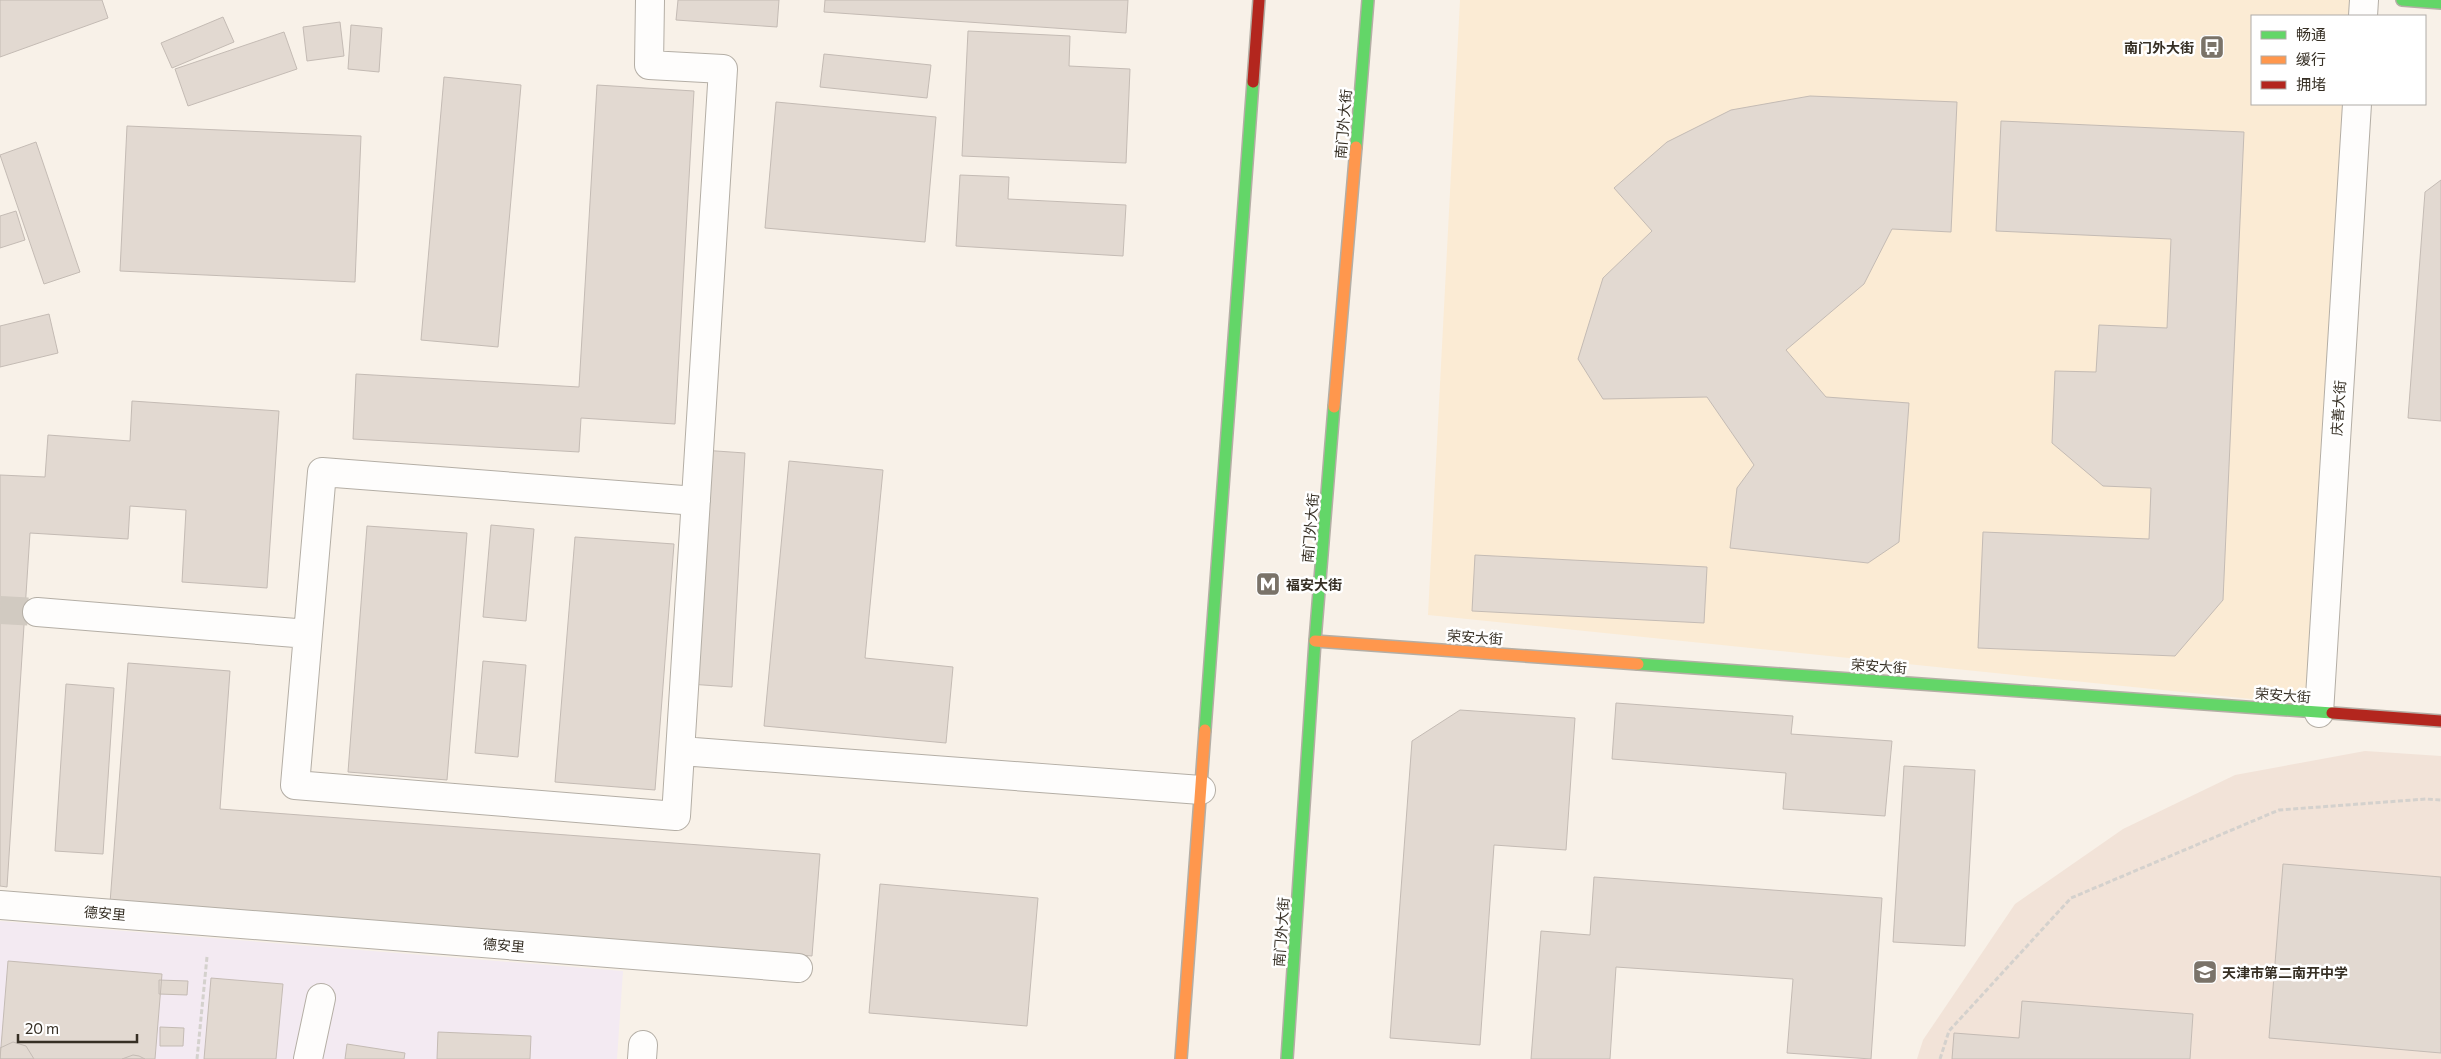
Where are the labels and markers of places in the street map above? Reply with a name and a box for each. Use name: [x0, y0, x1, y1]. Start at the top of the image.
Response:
bus stop icon: 南门外大街: [2199, 34, 2225, 60]
place label: 南门外大街: [2124, 39, 2194, 56]
metro station icon: 福安大街: [1255, 571, 1281, 597]
place label: 福安大街: [1286, 576, 1342, 593]
school or university icon: 天津市第二南开中学: [2192, 959, 2218, 985]
place label: 天津市第二南开中学: [2222, 964, 2348, 981]

